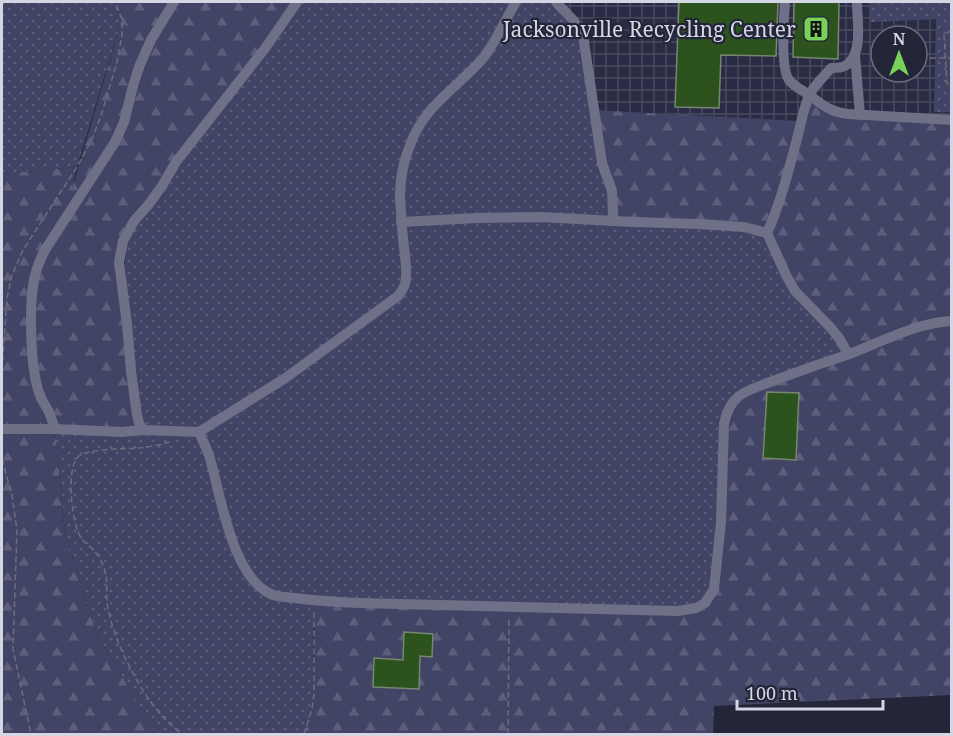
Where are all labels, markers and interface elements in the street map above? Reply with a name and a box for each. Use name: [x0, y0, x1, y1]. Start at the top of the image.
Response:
building icon: Jacksonville Recycling Center: [801, 14, 831, 44]
place label: Jacksonville Recycling Center: [502, 15, 796, 43]
north arrow: [869, 24, 929, 84]
text: N: [893, 28, 906, 50]
scale bar: [737, 673, 882, 711]
text: 100 m: [746, 681, 798, 705]

